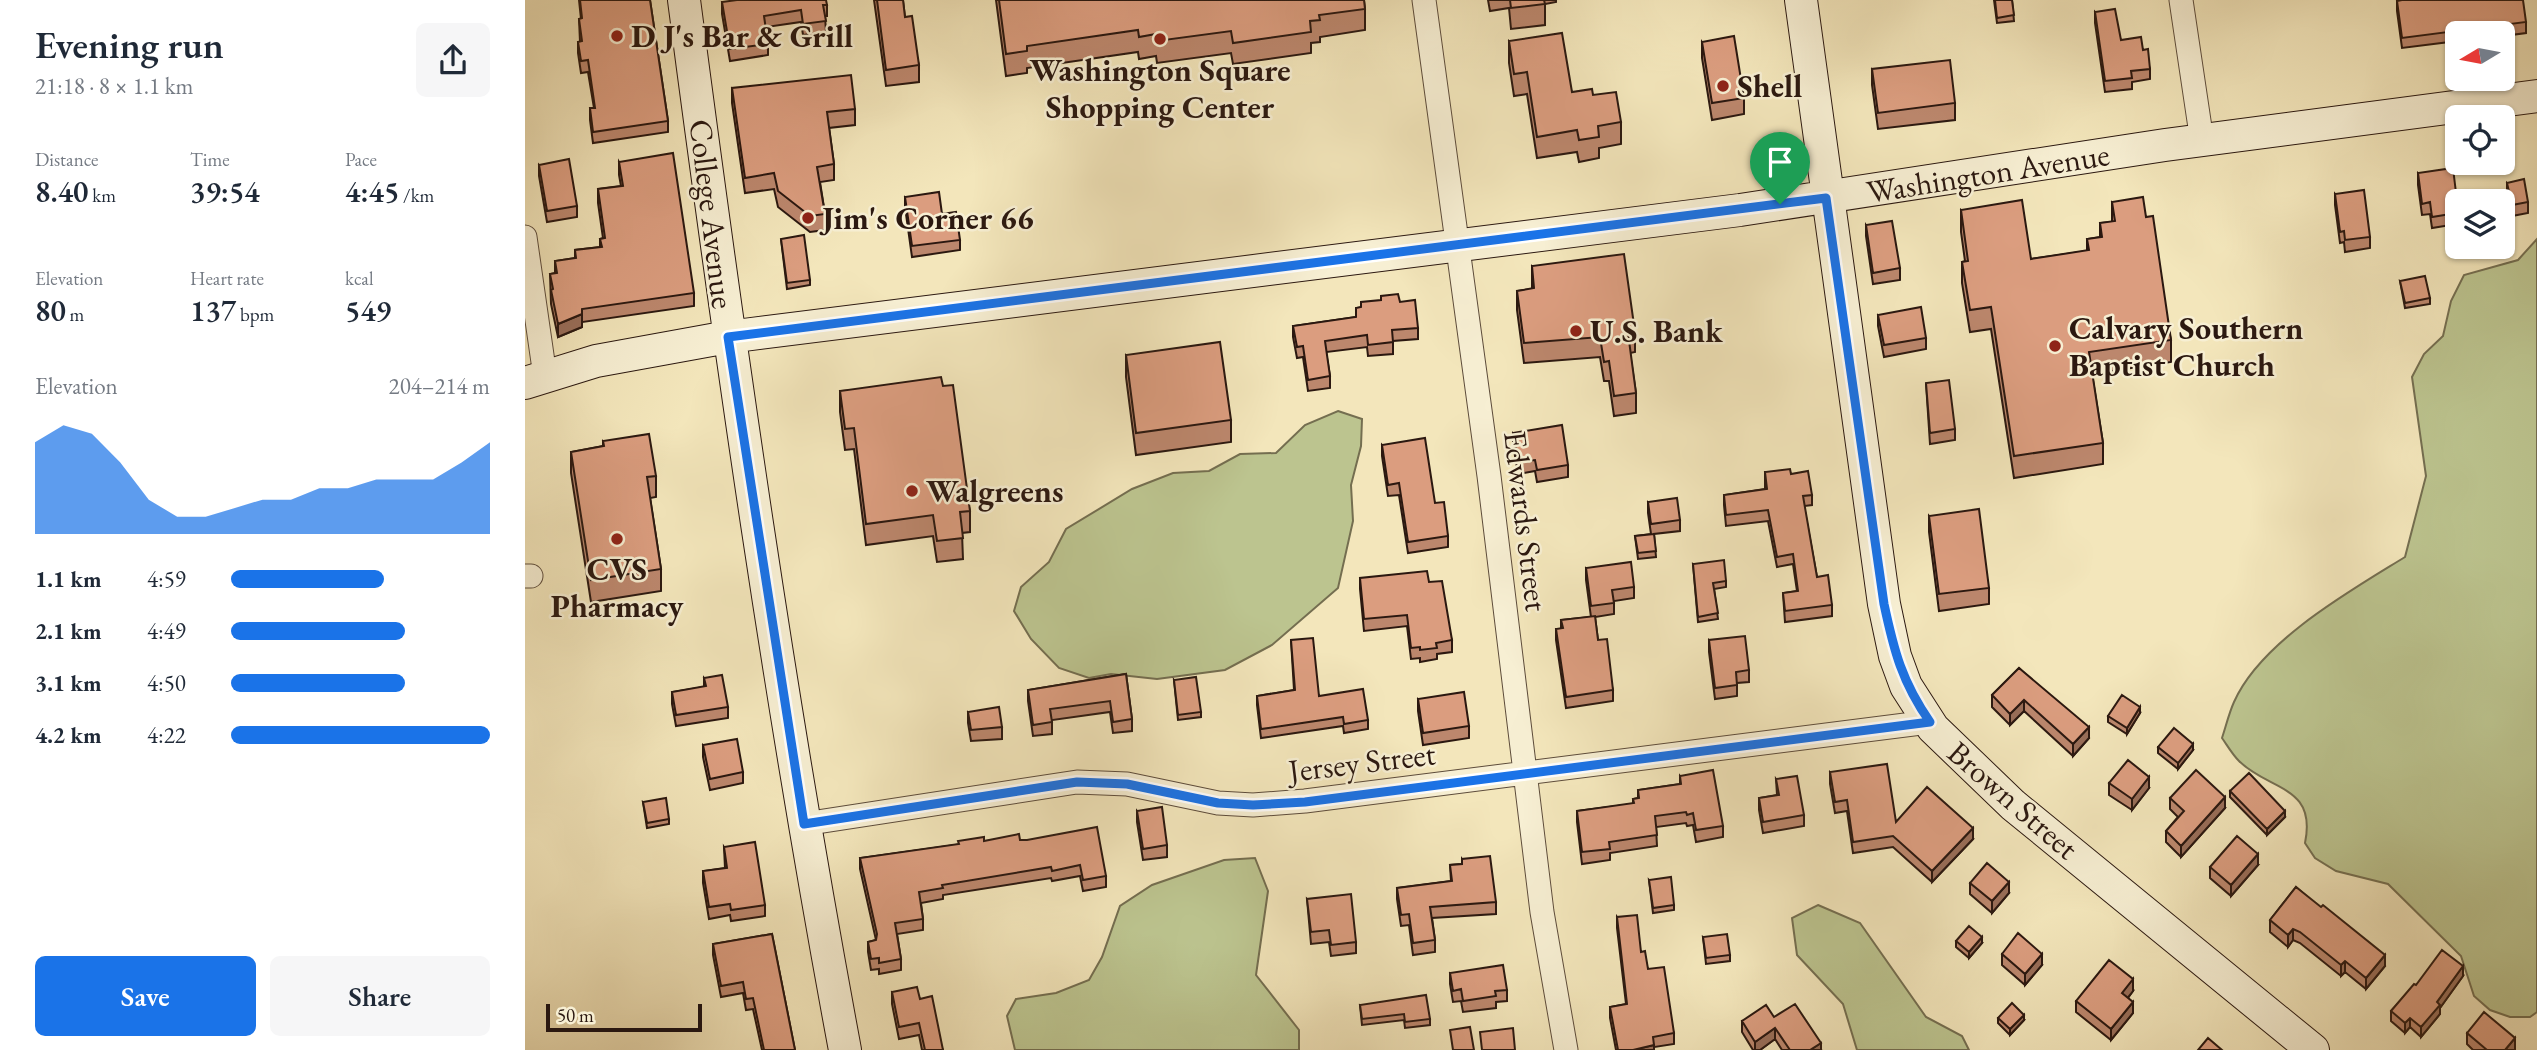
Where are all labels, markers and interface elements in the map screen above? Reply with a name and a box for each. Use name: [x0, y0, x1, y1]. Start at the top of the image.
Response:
place label: D J's Bar & Grill: [631, 15, 853, 57]
text: Evening run: [35, 20, 224, 69]
north arrow: [2445, 21, 2515, 91]
map controls: [2445, 21, 2515, 259]
button: share: [416, 23, 490, 97]
marker: D J's Bar & Grill: [609, 28, 625, 44]
marker: Washington Square Shopping Center: [1152, 31, 1168, 47]
place label: Washington Square Shopping Center: [1029, 49, 1291, 128]
place label: Shell: [1737, 65, 1802, 107]
text: 21:18 · 8 × 1.1 km: [35, 71, 193, 101]
marker: Shell: [1715, 78, 1731, 94]
button: locate: [2445, 105, 2515, 175]
street label: College Avenue: [680, 117, 744, 311]
pin: [1750, 132, 1810, 204]
street label: Washington Avenue: [1864, 133, 2112, 213]
icon: arrive: [1761, 143, 1799, 181]
text: Distance: [35, 147, 98, 172]
text: Time: [190, 147, 230, 172]
text: Pace: [345, 147, 377, 172]
text: 8.40: [35, 172, 88, 211]
text: 39:54: [190, 172, 260, 211]
text: 4:45: [345, 172, 399, 211]
text: km: [88, 183, 116, 208]
text: /km: [399, 183, 434, 208]
button: layers: [2445, 189, 2515, 259]
place label: Jim's Corner 66: [819, 197, 1034, 239]
marker: Jim's Corner 66: [800, 210, 816, 226]
text: Elevation: [35, 266, 103, 291]
text: Heart rate: [190, 266, 264, 291]
text: kcal: [345, 266, 374, 291]
text: 80: [35, 291, 66, 330]
text: 137: [190, 291, 236, 330]
text: 549: [345, 291, 391, 330]
text: m: [66, 302, 84, 327]
text: bpm: [236, 302, 274, 327]
place label: Calvary Southern Baptist Church: [2069, 307, 2303, 386]
place label: U.S. Bank: [1590, 310, 1723, 352]
marker: U.S. Bank: [1568, 323, 1584, 339]
marker: Calvary Southern Baptist Church: [2047, 338, 2063, 354]
text: Elevation: [35, 371, 118, 401]
text: 204–214 m: [389, 371, 490, 401]
street label: Edwards Street: [1494, 428, 1558, 614]
place label: Walgreens: [926, 470, 1063, 512]
marker: Walgreens: [904, 483, 920, 499]
marker: CVS Pharmacy: [609, 531, 625, 547]
place label: CVS Pharmacy: [551, 548, 684, 627]
text: 1.1 km: [35, 564, 102, 594]
text: 4:59: [147, 564, 186, 594]
text: 2.1 km: [35, 616, 102, 646]
text: 4:49: [147, 616, 186, 646]
text: 3.1 km: [35, 668, 102, 698]
text: 4:50: [147, 668, 186, 698]
text: 4.2 km: [35, 720, 102, 750]
text: 4:22: [147, 720, 186, 750]
street label: Jersey Street: [1283, 732, 1438, 792]
street label: Brown Street: [1939, 732, 2087, 868]
button: Save: [35, 956, 256, 1036]
button: Share: [270, 956, 490, 1036]
scale bar: [546, 1001, 702, 1033]
text: 50 m: [557, 1003, 594, 1028]

